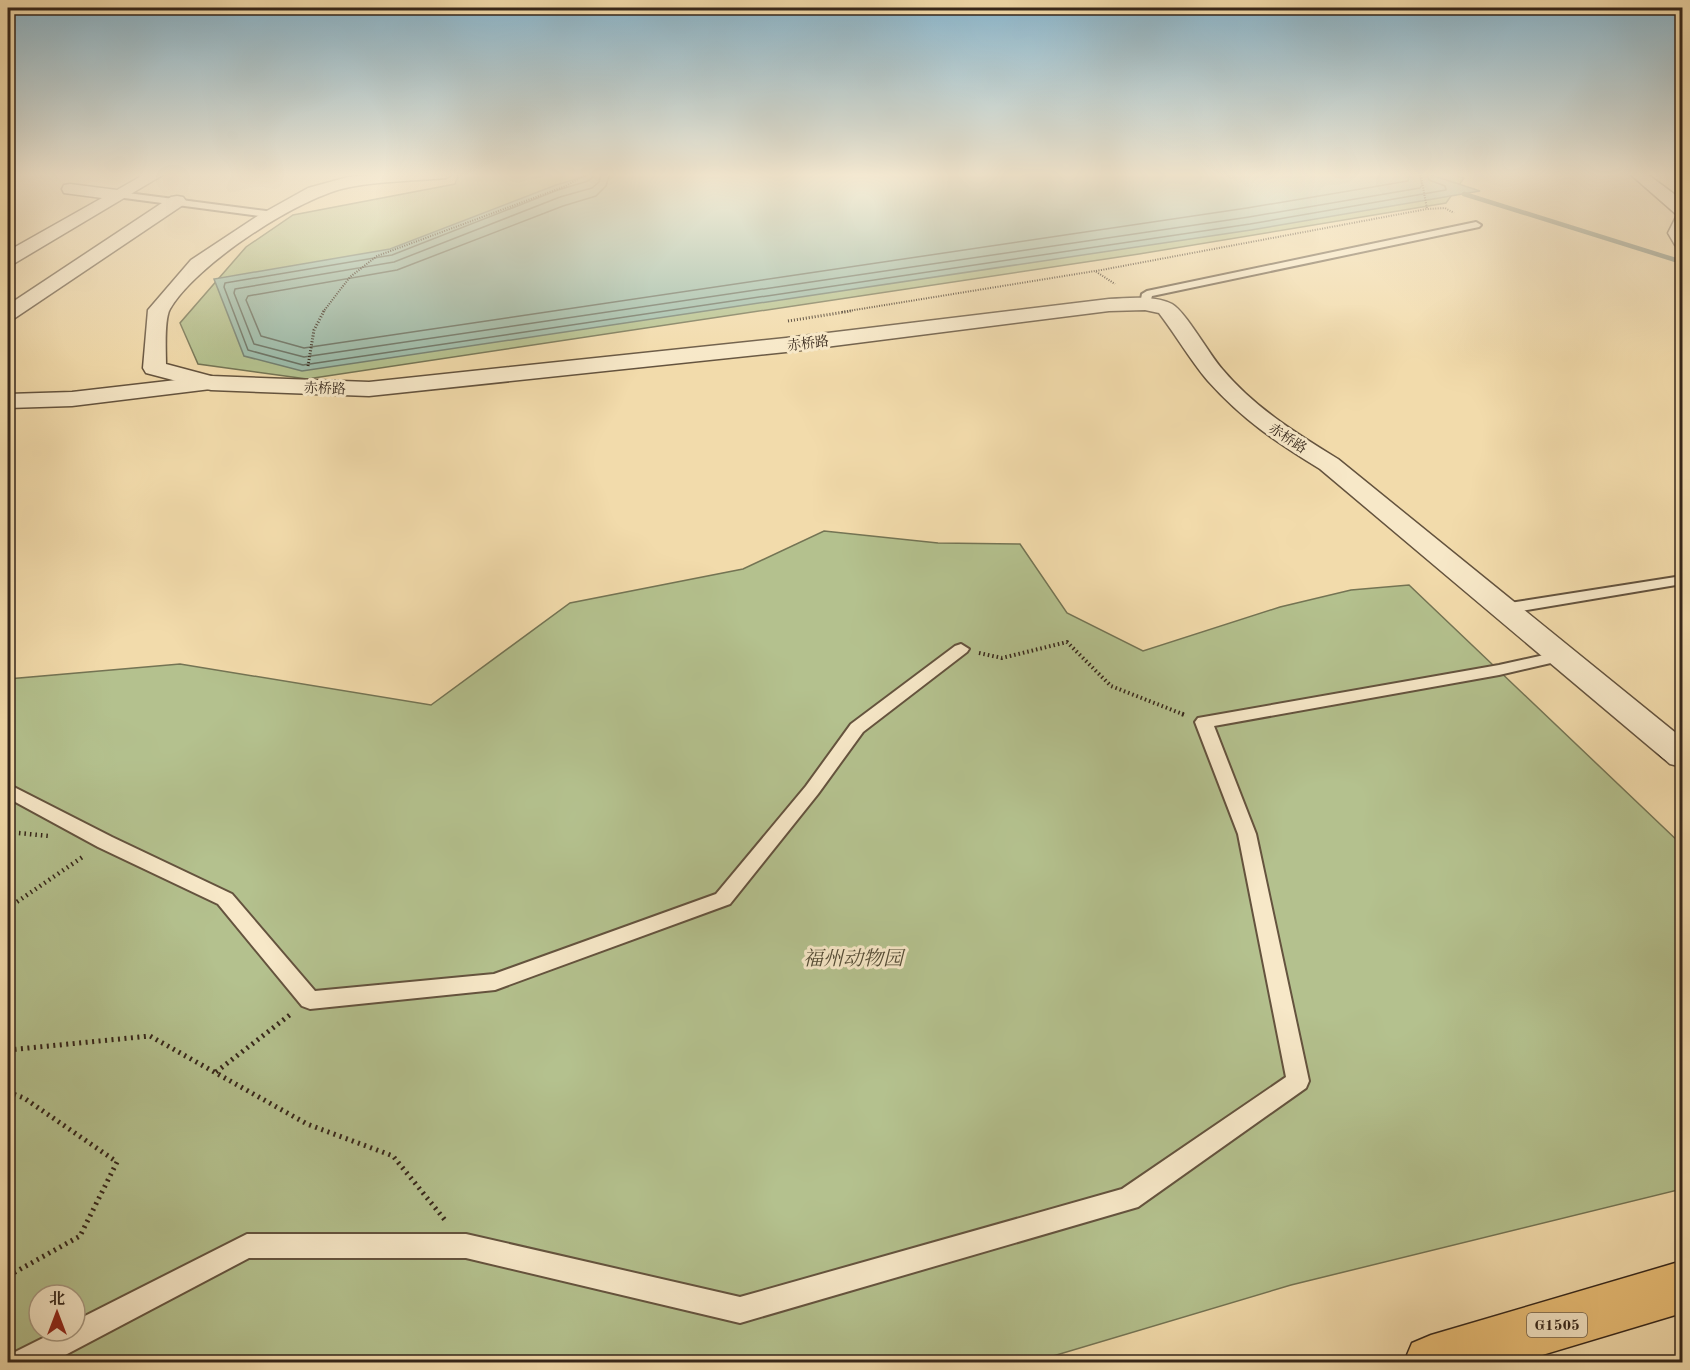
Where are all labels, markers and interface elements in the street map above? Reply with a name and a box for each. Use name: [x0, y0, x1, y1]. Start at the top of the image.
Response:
street label: 赤桥路: [786, 333, 830, 353]
street label: 赤桥路: [304, 380, 346, 397]
street label: 赤桥路: [1266, 421, 1309, 456]
park label: 福州动物园: [803, 948, 906, 970]
north arrow: [27, 1283, 87, 1343]
text: 北: [49, 1290, 65, 1308]
road number: G1505: [1527, 1313, 1587, 1337]

